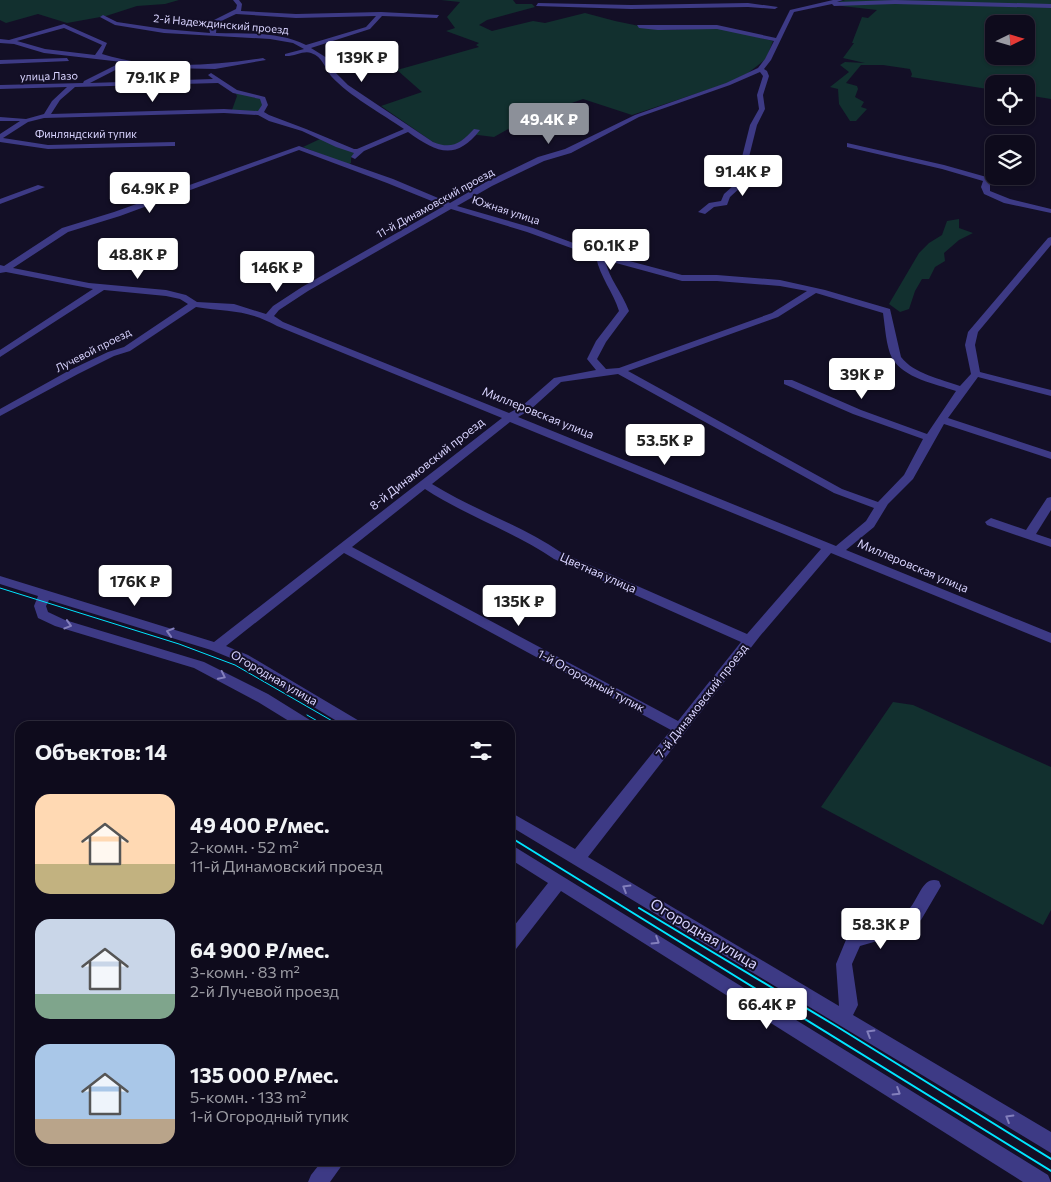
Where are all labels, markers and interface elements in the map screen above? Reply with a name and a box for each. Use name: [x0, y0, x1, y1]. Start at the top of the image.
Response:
street label: 2-й Надеждинский проезд: [153, 11, 290, 36]
north arrow: [985, 15, 1035, 65]
map controls: [985, 15, 1035, 185]
pin: 139K ₽: [321, 41, 403, 83]
text: 139K ₽: [336, 47, 388, 66]
pin: 79.1K ₽: [107, 61, 199, 103]
text: 79.1K ₽: [126, 67, 180, 86]
street label: улица Лазо: [20, 68, 79, 83]
button: locate: [985, 75, 1035, 125]
pin: 49.4K ₽: [503, 102, 595, 145]
text: 49.4K ₽: [520, 109, 578, 128]
street label: Финляндский тупик: [35, 127, 137, 140]
button: layers: [985, 135, 1035, 185]
pin: 91.4K ₽: [697, 154, 789, 197]
text: 91.4K ₽: [715, 161, 771, 180]
street label: 11-й Динамовский проезд: [374, 164, 496, 240]
pin: 64.9K ₽: [104, 172, 196, 214]
text: 64.9K ₽: [121, 178, 179, 197]
street label: Южная улица: [471, 192, 542, 227]
pin: 60.1K ₽: [565, 228, 657, 271]
text: 60.1K ₽: [583, 235, 639, 254]
pin: 48.8K ₽: [92, 238, 184, 280]
text: 48.8K ₽: [109, 244, 167, 263]
pin: 146K ₽: [236, 250, 318, 293]
text: 146K ₽: [251, 257, 303, 276]
street label: Лучевой проезд: [53, 325, 133, 374]
pin: 39K ₽: [827, 358, 897, 400]
text: 39K ₽: [840, 364, 884, 383]
street label: Миллеровская улица: [481, 383, 596, 441]
street label: 8-й Динамовский проезд: [366, 414, 486, 512]
pin: 53.5K ₽: [619, 424, 711, 466]
text: 53.5K ₽: [637, 430, 693, 449]
street label: Миллеровская улица: [856, 535, 971, 595]
street label: Цветная улица: [558, 549, 639, 595]
pin: 176K ₽: [94, 564, 176, 607]
text: 176K ₽: [110, 571, 160, 590]
pin: 135K ₽: [478, 584, 560, 627]
text: 135K ₽: [494, 591, 544, 610]
one-way arrow: [63, 620, 71, 630]
one-way arrow: [166, 627, 174, 637]
street label: 7-й Динамовский проезд: [652, 641, 750, 760]
street label: 1-й Огородный тупик: [535, 646, 648, 715]
street label: Огородная улица: [229, 647, 320, 708]
one-way arrow: [217, 670, 226, 680]
icon: filters: [467, 737, 495, 765]
text: Объектов: 14: [35, 739, 167, 764]
text: 49 400 ₽/мес.: [190, 812, 330, 837]
icon: home: [75, 814, 135, 874]
text: 2-комн. · 52 m²: [190, 837, 299, 856]
text: 11-й Динамовский проезд: [190, 856, 383, 875]
one-way arrow: [622, 884, 631, 894]
street label: Огородная улица: [648, 894, 762, 972]
pin: 58.3K ₽: [835, 908, 927, 950]
text: 58.3K ₽: [852, 914, 910, 933]
one-way arrow: [650, 935, 659, 945]
text: 64 900 ₽/мес.: [190, 937, 330, 962]
icon: home: [75, 939, 135, 999]
text: 3-комн. · 83 m²: [190, 962, 300, 981]
text: 2-й Лучевой проезд: [190, 981, 339, 1000]
pin: 66.4K ₽: [721, 988, 813, 1030]
text: 66.4K ₽: [738, 994, 796, 1013]
one-way arrow: [867, 1030, 876, 1040]
text: 135 000 ₽/мес.: [190, 1062, 339, 1087]
icon: home: [75, 1064, 135, 1124]
one-way arrow: [892, 1086, 901, 1096]
text: 5-комн. · 133 m²: [190, 1087, 306, 1106]
text: 1-й Огородный тупик: [190, 1106, 349, 1125]
one-way arrow: [1006, 1114, 1015, 1124]

